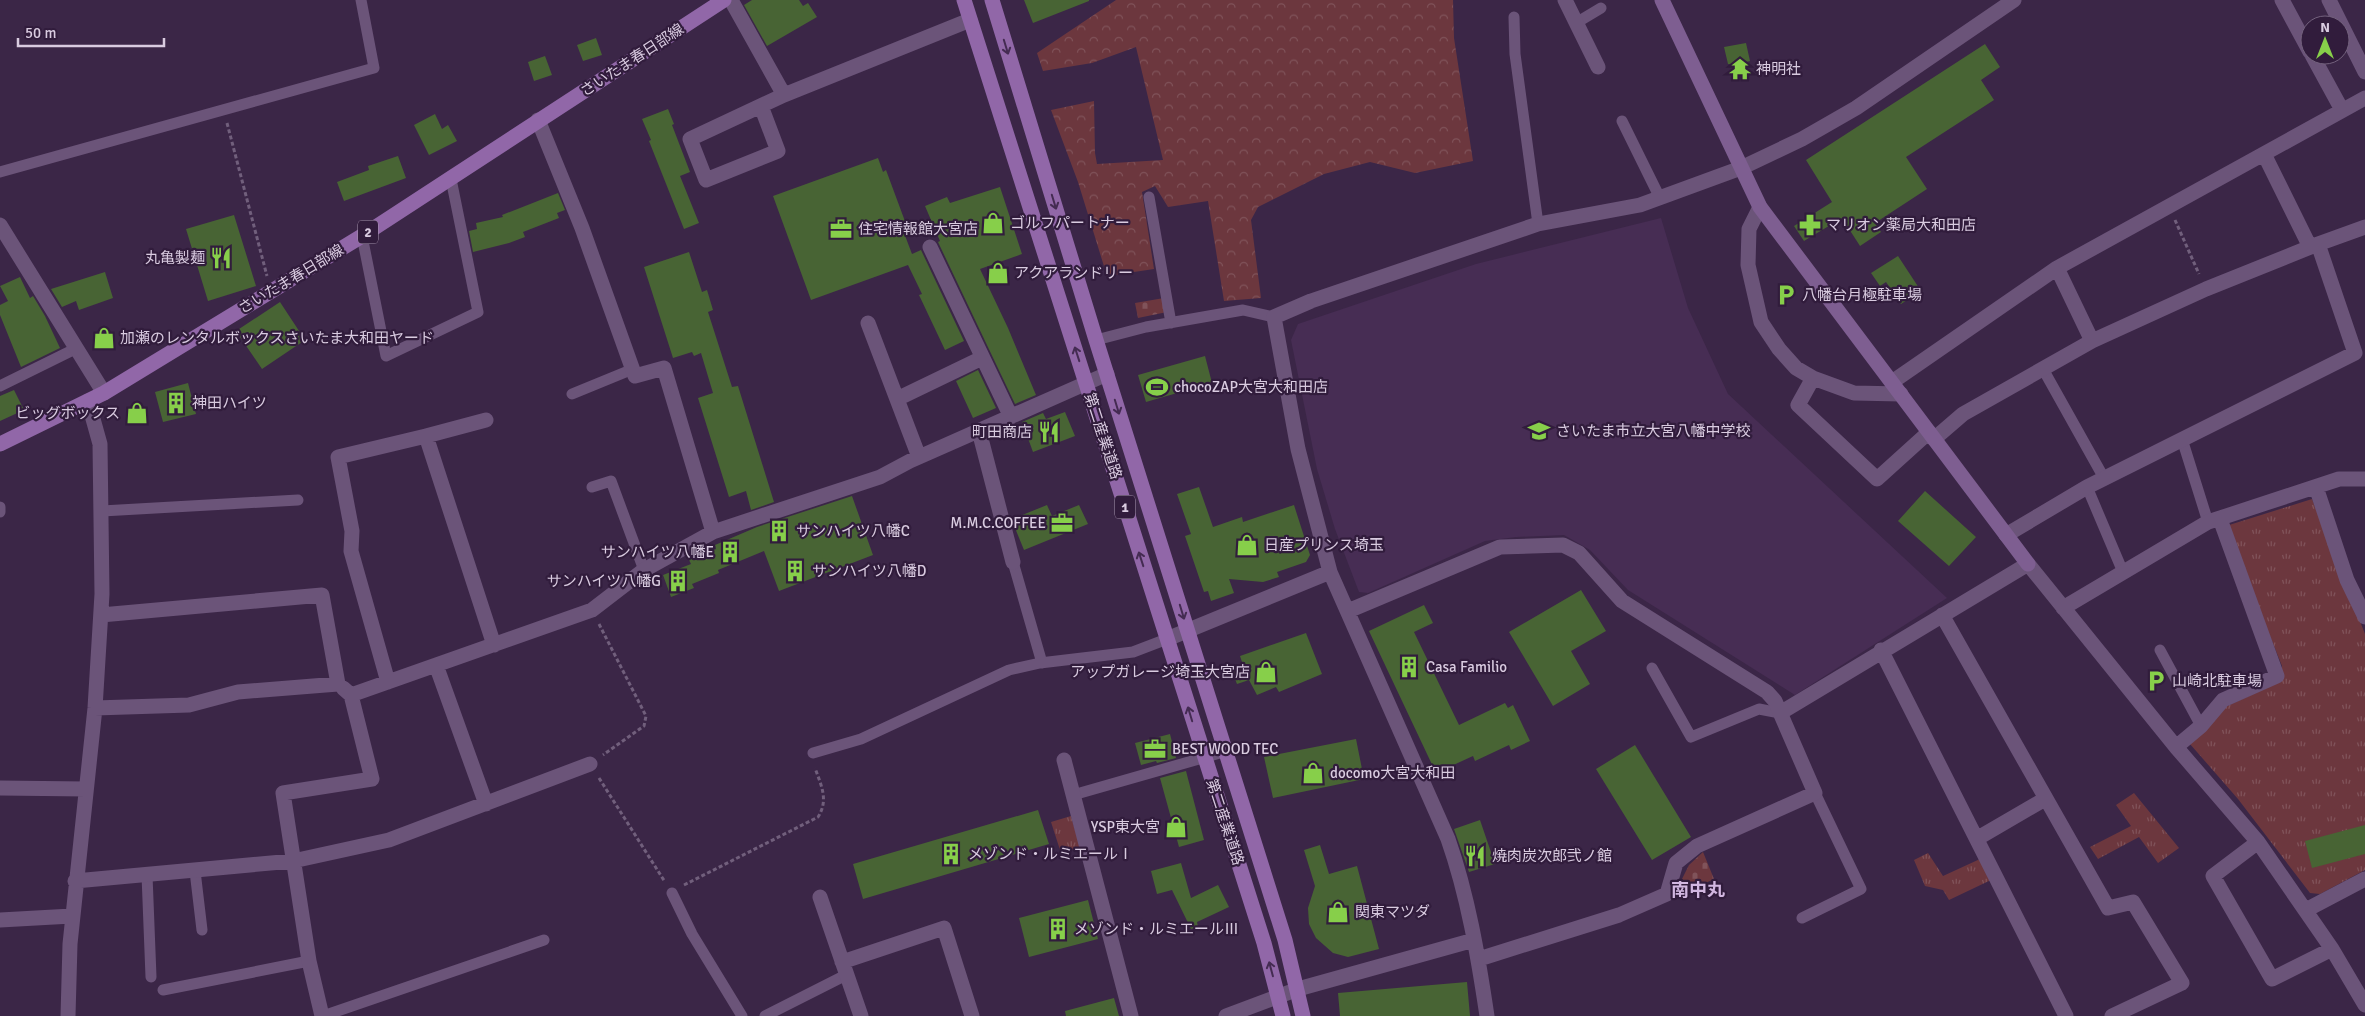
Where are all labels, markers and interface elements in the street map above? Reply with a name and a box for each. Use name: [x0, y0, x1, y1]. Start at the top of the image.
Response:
scale bar: [18, 15, 164, 47]
north arrow: [2300, 15, 2350, 65]
text: N: [2320, 19, 2330, 36]
street label: さいたま春日部線: [577, 20, 687, 100]
text: 50 m: [25, 24, 56, 42]
one-way arrow: [1002, 38, 1011, 54]
temple icon: 神明社: [1727, 56, 1753, 82]
place label: 神明社: [1756, 60, 1801, 78]
one-way arrow: [1049, 194, 1059, 210]
shop icon: ゴルフパートナー: [980, 210, 1006, 236]
pharmacy icon: マリオン薬局大和田店: [1797, 212, 1823, 238]
place label: ゴルフパートナー: [1010, 214, 1130, 232]
office icon: 住宅情報館大宮店: [828, 216, 854, 242]
place label: マリオン薬局大和田店: [1826, 216, 1976, 234]
road number: 2: [358, 220, 378, 243]
place label: 住宅情報館大宮店: [858, 220, 978, 238]
street label: さいたま春日部線: [235, 240, 347, 318]
restaurant icon: 丸亀製麺: [208, 245, 234, 271]
place label: 丸亀製麺: [145, 249, 205, 267]
shop icon: アクアランドリー: [985, 260, 1011, 286]
place label: アクアランドリー: [1014, 264, 1133, 282]
parking icon: 八幡台月極駐車場: [1773, 282, 1799, 308]
place label: 八幡台月極駐車場: [1802, 286, 1922, 304]
shop icon: 加瀬のレンタルボックスさいたま大和田ヤード: [91, 325, 117, 351]
place label: 加瀬のレンタルボックスさいたま大和田ヤード: [120, 329, 434, 347]
one-way arrow: [1071, 346, 1081, 362]
sports icon: chocoZAP大宮大和田店: [1144, 374, 1170, 400]
place label: chocoZAP大宮大和田店: [1174, 378, 1328, 396]
building icon: 神田ハイツ: [163, 390, 189, 416]
street label: 第二産業道路: [1081, 390, 1125, 482]
place label: 神田ハイツ: [192, 394, 267, 412]
one-way arrow: [1113, 399, 1123, 415]
shop icon: ビッグボックス: [124, 400, 150, 426]
place label: ビッグボックス: [15, 404, 120, 422]
school or university icon: さいたま市立大宮八幡中学校: [1526, 418, 1552, 444]
restaurant icon: 町田商店: [1036, 419, 1062, 445]
place label: さいたま市立大宮八幡中学校: [1556, 422, 1751, 440]
place label: 町田商店: [972, 423, 1032, 441]
road number: 1: [1115, 496, 1135, 518]
office icon: M.M.C.COFFEE: [1049, 510, 1075, 536]
place label: M.M.C.COFFEE: [950, 514, 1046, 532]
building icon: サンハイツ八幡C: [766, 518, 792, 544]
place label: サンハイツ八幡C: [796, 522, 910, 540]
shop icon: 日産プリンス埼玉: [1234, 532, 1260, 558]
place label: 日産プリンス埼玉: [1264, 536, 1384, 554]
building icon: サンハイツ八幡E: [717, 539, 743, 565]
place label: サンハイツ八幡E: [601, 543, 714, 561]
one-way arrow: [1136, 551, 1146, 567]
building icon: サンハイツ八幡D: [782, 558, 808, 584]
place label: サンハイツ八幡D: [812, 562, 926, 580]
building icon: サンハイツ八幡G: [665, 568, 691, 594]
place label: サンハイツ八幡G: [547, 572, 661, 590]
one-way arrow: [1178, 604, 1187, 620]
building icon: Casa Familio: [1396, 654, 1422, 680]
place label: Casa Familio: [1426, 658, 1507, 676]
shop icon: アップガレージ埼玉大宮店: [1253, 659, 1279, 685]
place label: アップガレージ埼玉大宮店: [1070, 663, 1250, 681]
parking icon: 山崎北駐車場: [2143, 668, 2169, 694]
place label: 山崎北駐車場: [2172, 672, 2262, 690]
one-way arrow: [1185, 706, 1195, 722]
office icon: BEST WOOD TEC: [1142, 736, 1168, 762]
place label: BEST WOOD TEC: [1172, 740, 1278, 758]
shop icon: docomo大宮大和田: [1300, 760, 1326, 786]
place label: docomo大宮大和田: [1330, 764, 1455, 782]
street label: 第二産業道路: [1203, 776, 1247, 868]
shop icon: YSP東大宮: [1163, 814, 1189, 840]
place label: YSP東大宮: [1091, 818, 1160, 836]
building icon: メゾンド・ルミエールⅠ: [938, 841, 964, 867]
restaurant icon: 焼肉炭次郎弐ノ館: [1462, 843, 1488, 869]
place label: メゾンド・ルミエールⅠ: [968, 845, 1133, 863]
place label: 焼肉炭次郎弐ノ館: [1492, 847, 1612, 865]
district label: 南中丸: [1671, 879, 1725, 901]
shop icon: 関東マツダ: [1325, 899, 1351, 925]
place label: 関東マツダ: [1355, 903, 1430, 921]
building icon: メゾンド・ルミエールⅢ: [1045, 916, 1071, 942]
place label: メゾンド・ルミエールⅢ: [1074, 920, 1239, 938]
one-way arrow: [1266, 961, 1276, 977]

